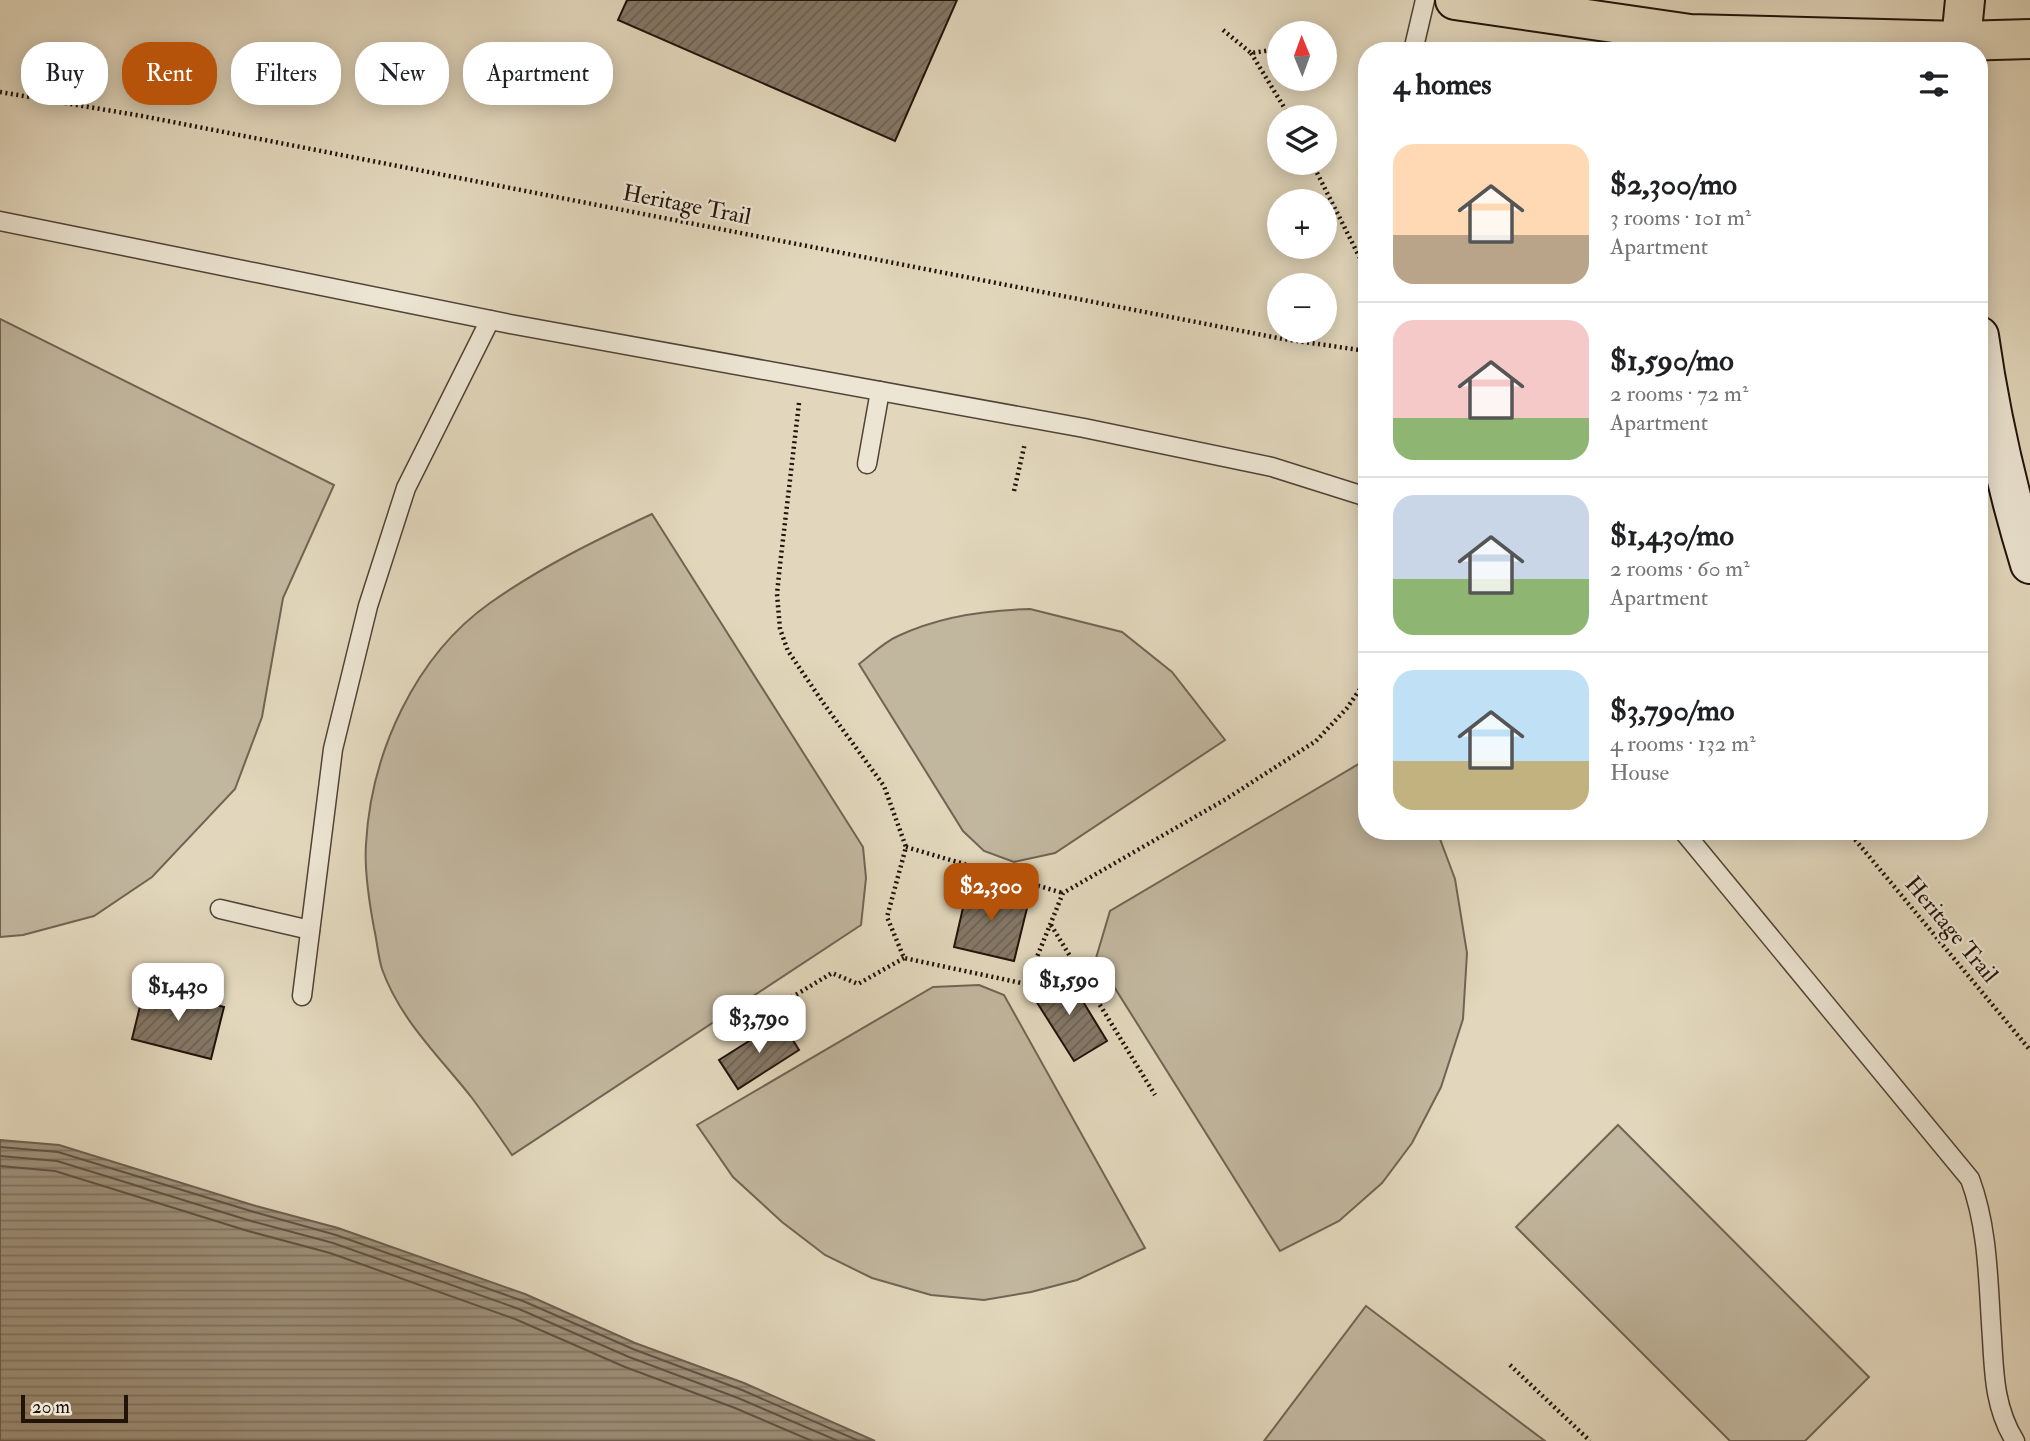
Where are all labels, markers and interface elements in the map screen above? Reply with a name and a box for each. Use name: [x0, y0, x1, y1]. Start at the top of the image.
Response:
north arrow: [1267, 21, 1337, 91]
map controls: [1267, 21, 1337, 343]
chip: Buy: [21, 42, 108, 105]
chip: Rent: [122, 42, 217, 105]
chip: Filters: [231, 42, 341, 105]
chip: New: [355, 42, 449, 105]
chip: Apartment: [463, 42, 613, 105]
icon: filters: [1915, 65, 1953, 103]
text: 4 homes: [1393, 66, 1492, 103]
button: layers: [1267, 105, 1337, 175]
text: $2,300/mo: [1610, 166, 1737, 203]
icon: home: [1449, 172, 1533, 256]
street label: Heritage Trail: [620, 178, 754, 231]
button: +: [1267, 189, 1337, 259]
text: 3 rooms · 101 m²: [1610, 203, 1751, 232]
text: Apartment: [1610, 232, 1708, 261]
button: −: [1267, 273, 1337, 343]
text: $1,590/mo: [1610, 342, 1734, 379]
icon: home: [1449, 348, 1533, 432]
text: 2 rooms · 72 m²: [1610, 379, 1748, 408]
text: Apartment: [1610, 408, 1708, 437]
text: $1,430/mo: [1610, 517, 1734, 554]
icon: home: [1449, 523, 1533, 607]
text: 2 rooms · 60 m²: [1610, 554, 1750, 583]
text: Apartment: [1610, 583, 1708, 612]
text: $3,790/mo: [1610, 692, 1734, 729]
icon: home: [1449, 698, 1533, 782]
text: 4 rooms · 132 m²: [1610, 729, 1756, 758]
text: House: [1610, 758, 1669, 787]
pin: $2,300: [934, 864, 1048, 923]
street label: Heritage Trail: [1899, 870, 2005, 989]
text: $2,300: [960, 871, 1022, 900]
pin: $1,590: [1012, 958, 1126, 1017]
pin: $1,430: [121, 964, 235, 1023]
text: $1,590: [1039, 965, 1099, 994]
text: $1,430: [148, 971, 208, 1000]
pin: $3,790: [702, 996, 816, 1055]
text: $3,790: [729, 1003, 789, 1032]
scale bar: [21, 1392, 128, 1424]
text: 20 m: [32, 1395, 70, 1419]

